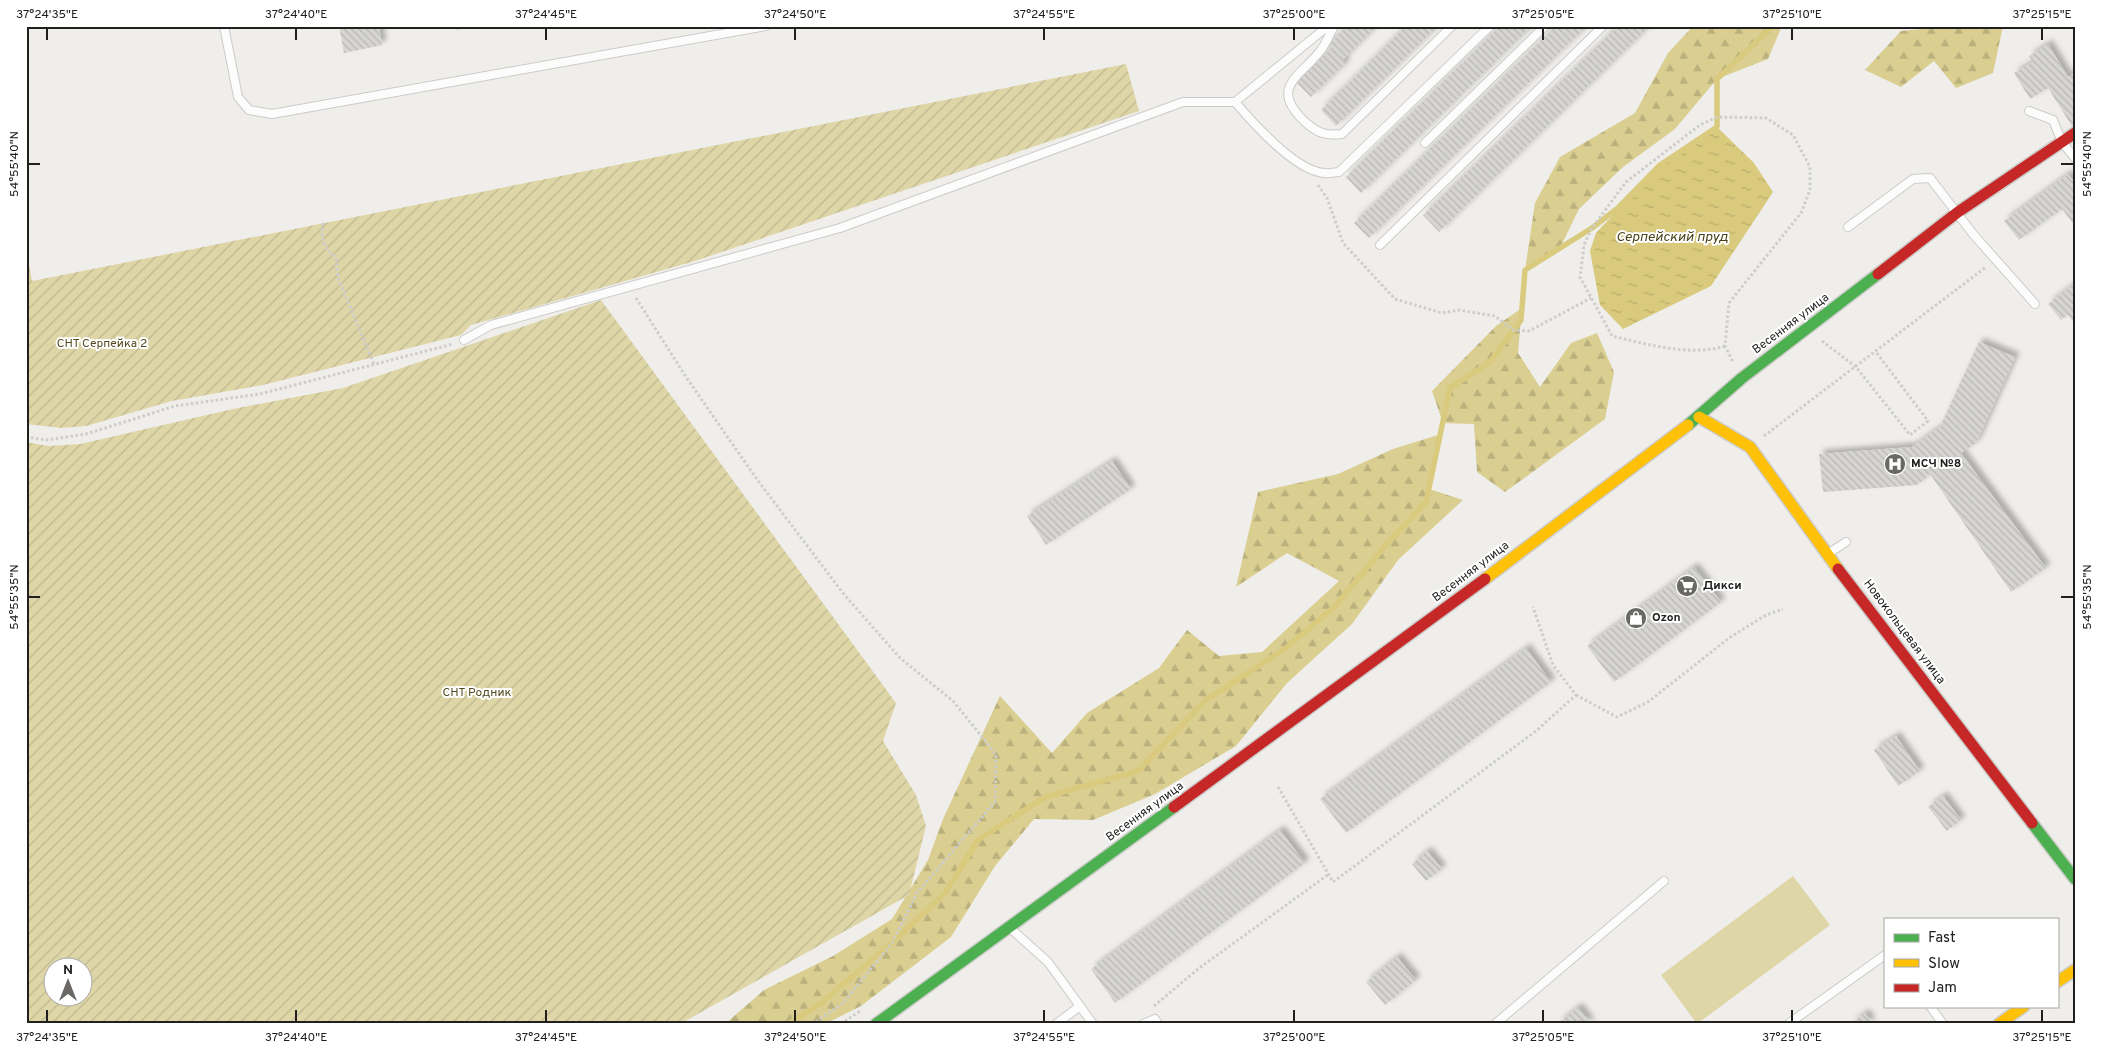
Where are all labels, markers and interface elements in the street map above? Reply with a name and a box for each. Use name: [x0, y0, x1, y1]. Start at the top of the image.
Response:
text: 37°24'35"E: [16, 7, 78, 23]
text: 37°24'40"E: [265, 7, 327, 23]
text: 37°24'45"E: [515, 7, 577, 23]
text: 37°24'50"E: [764, 7, 826, 23]
text: 37°24'55"E: [1013, 7, 1075, 23]
text: 37°25'00"E: [1263, 7, 1325, 23]
text: 37°25'05"E: [1512, 7, 1574, 23]
text: 37°25'10"E: [1762, 7, 1822, 23]
text: 37°25'15"E: [2012, 7, 2072, 23]
text: 54°55'40"N: [7, 131, 23, 197]
text: 54°55'40"N: [2080, 131, 2096, 197]
water label: Серпейский пруд: [1616, 229, 1728, 246]
street label: Весенняя улица: [1749, 290, 1833, 358]
park label: СНТ Серпейка 2: [57, 336, 147, 352]
hospital icon: МСЧ №8: [1883, 452, 1907, 476]
place label: МСЧ №8: [1911, 456, 1961, 472]
street label: Весенняя улица: [1429, 538, 1513, 606]
text: 54°55'35"N: [7, 564, 23, 630]
text: 54°55'35"N: [2080, 564, 2096, 630]
supermarket icon: Дикси: [1675, 574, 1699, 598]
street label: Новокольцевая улица: [1859, 576, 1949, 688]
place label: Дикси: [1703, 578, 1742, 594]
shop icon: Ozon: [1624, 606, 1648, 630]
place label: Ozon: [1652, 610, 1681, 626]
park label: СНТ Родник: [443, 685, 512, 701]
street label: Весенняя улица: [1103, 778, 1187, 846]
legend: [1884, 918, 2058, 1008]
text: Fast: [1928, 929, 1956, 948]
text: Slow: [1928, 955, 1960, 974]
north arrow: [42, 958, 92, 1008]
text: N: [63, 962, 73, 979]
text: Jam: [1928, 979, 1957, 998]
text: 37°24'35"E: [16, 1030, 78, 1046]
text: 37°24'40"E: [265, 1030, 327, 1046]
text: 37°24'45"E: [515, 1030, 577, 1046]
text: 37°24'50"E: [764, 1030, 826, 1046]
text: 37°24'55"E: [1013, 1030, 1075, 1046]
text: 37°25'00"E: [1263, 1030, 1325, 1046]
text: 37°25'05"E: [1512, 1030, 1574, 1046]
text: 37°25'10"E: [1762, 1030, 1822, 1046]
text: 37°25'15"E: [2012, 1030, 2072, 1046]

